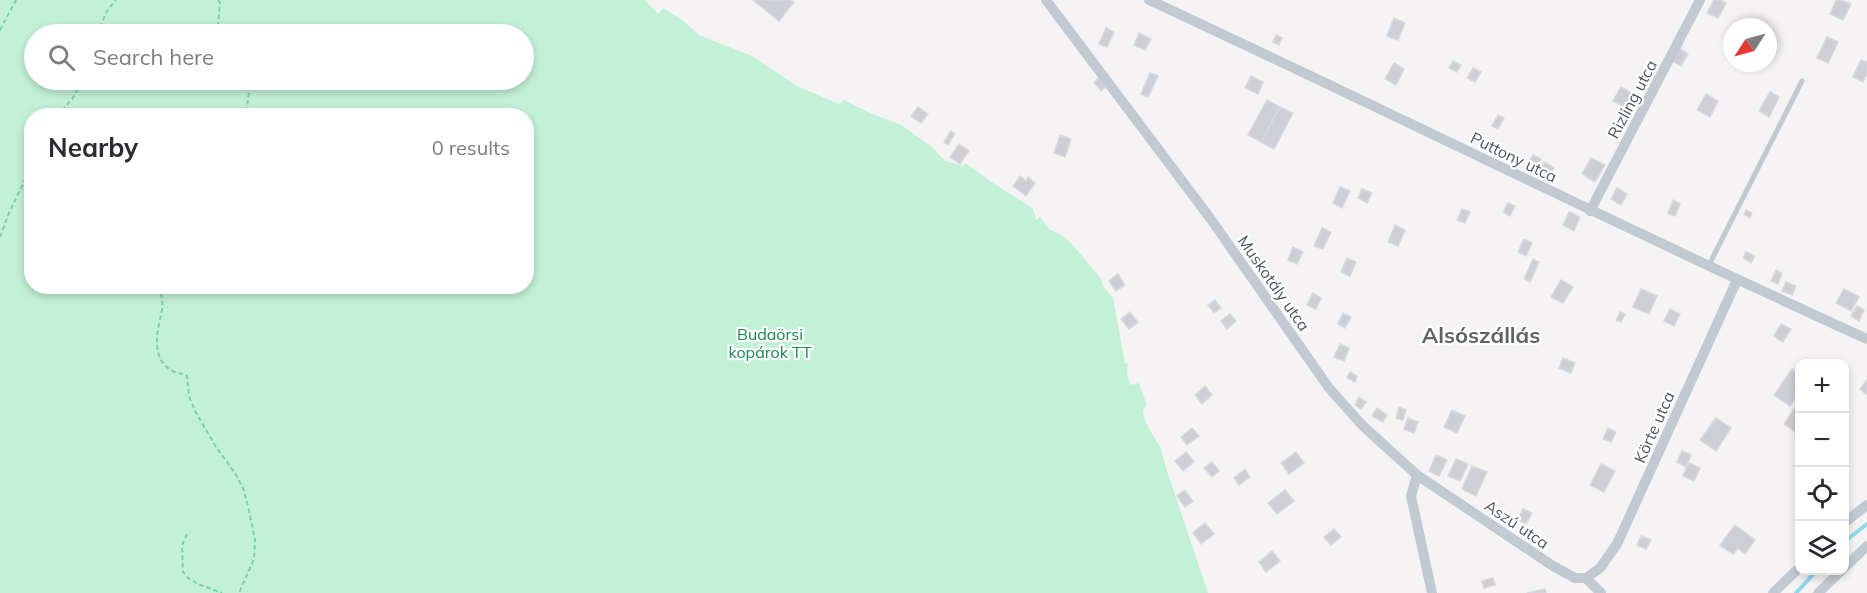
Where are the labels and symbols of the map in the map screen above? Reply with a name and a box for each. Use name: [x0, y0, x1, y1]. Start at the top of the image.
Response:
north arrow: [1723, 18, 1777, 72]
street label: Rizling utca: [1603, 56, 1661, 142]
street label: Puttony utca: [1467, 127, 1561, 187]
street label: Muskotály utca: [1234, 231, 1314, 335]
district label: Alsószállás: [1422, 321, 1540, 349]
park label: Budaörsi kopárok TT: [728, 324, 812, 362]
street label: Körte utca: [1629, 388, 1679, 466]
street label: Aszú utca: [1481, 495, 1553, 553]

